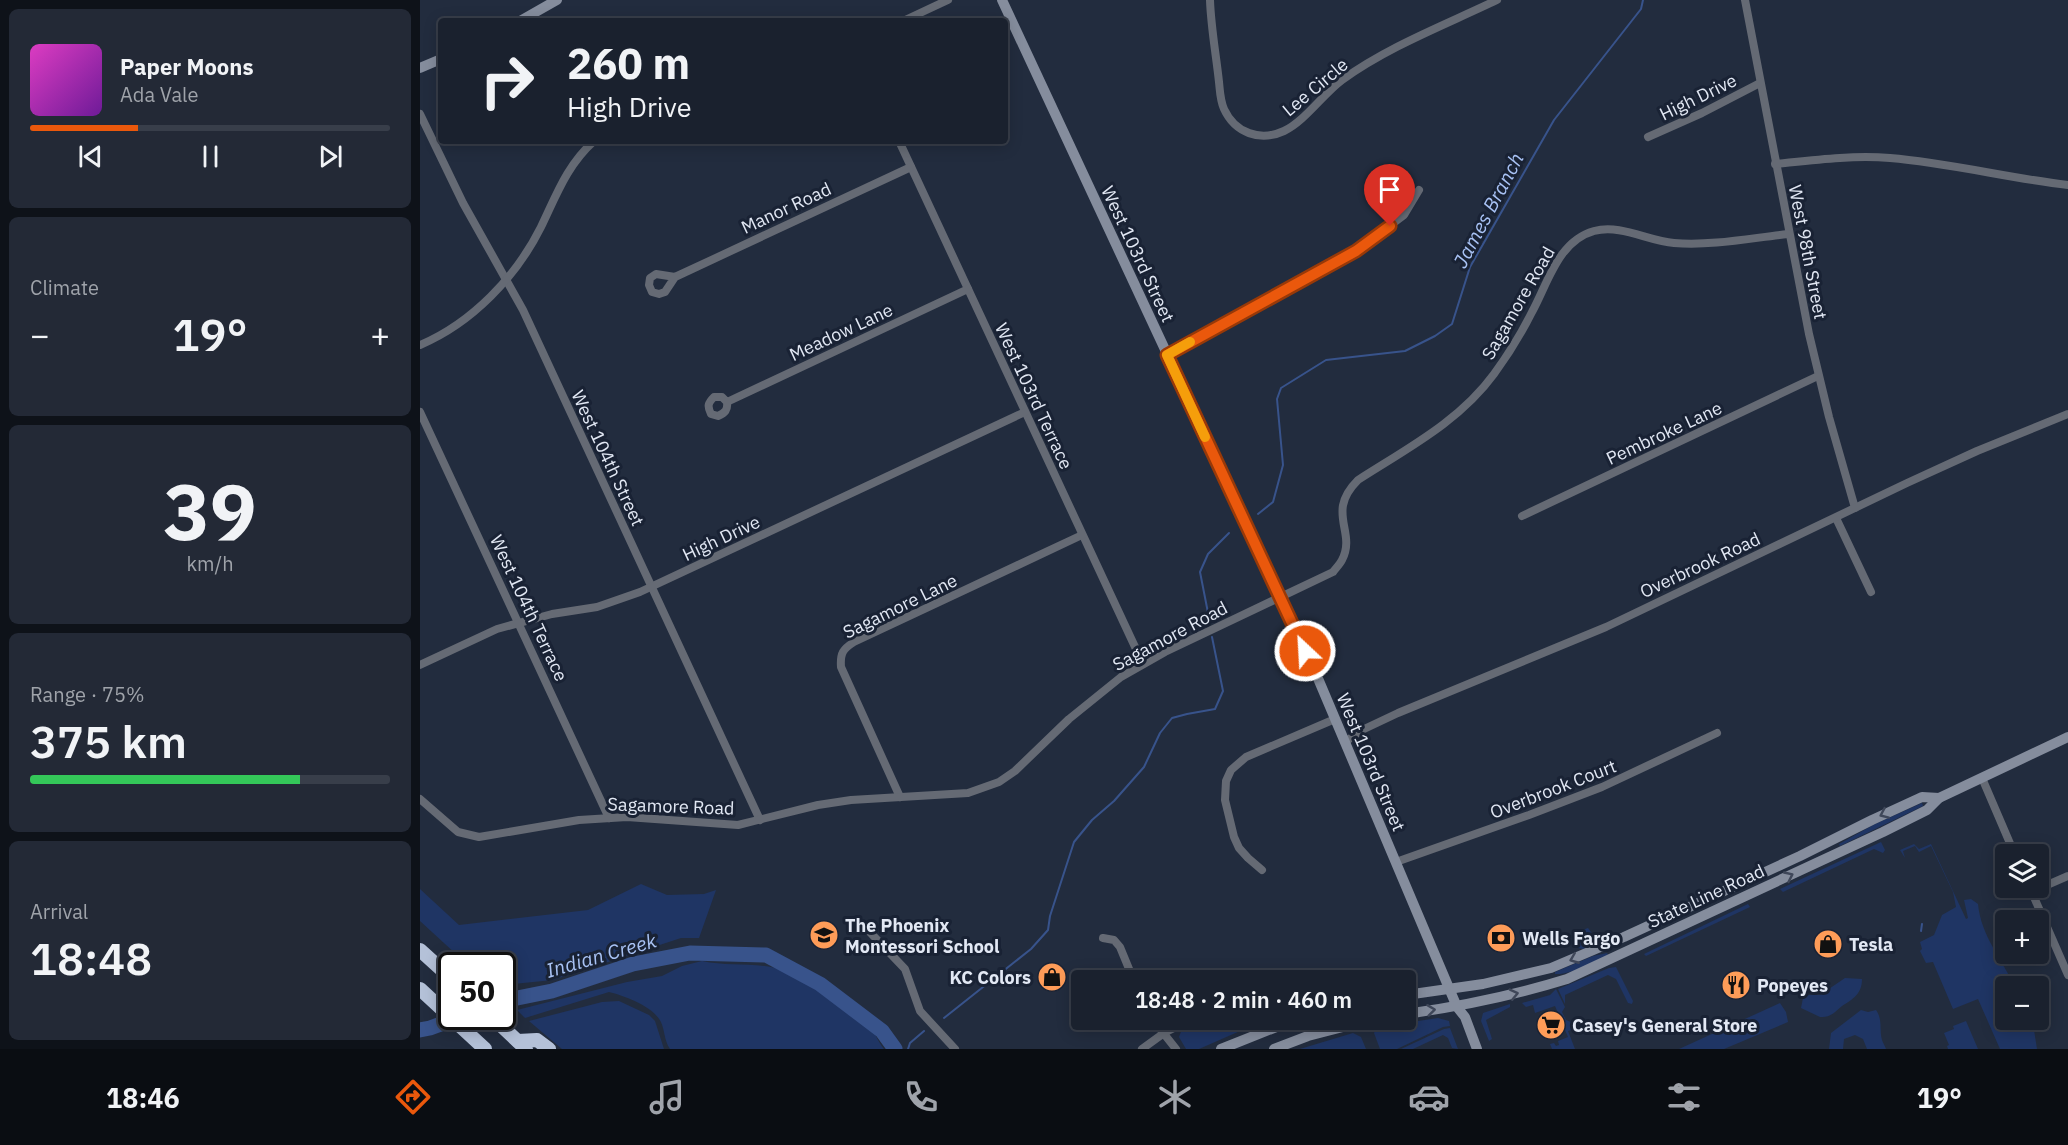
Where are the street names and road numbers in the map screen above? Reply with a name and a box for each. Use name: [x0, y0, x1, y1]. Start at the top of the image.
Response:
street label: Lee Circle: [1277, 53, 1353, 121]
street label: High Drive: [1656, 68, 1740, 126]
street label: Manor Road: [737, 177, 835, 239]
street label: West 103rd Street: [1096, 182, 1180, 326]
street label: West 98th Street: [1784, 183, 1832, 321]
street label: Sagamore Road: [1476, 242, 1560, 364]
street label: Meadow Lane: [786, 298, 896, 366]
street label: West 103rd Terrace: [990, 319, 1078, 473]
street label: West 104th Street: [566, 386, 650, 530]
street label: Pembroke Lane: [1602, 396, 1726, 470]
street label: High Drive: [679, 510, 764, 566]
street label: Overbrook Road: [1636, 527, 1764, 603]
street label: West 104th Terrace: [485, 531, 573, 685]
street label: Sagamore Lane: [839, 568, 961, 644]
street label: Sagamore Road: [1109, 596, 1231, 676]
street label: West 103rd Street: [1332, 689, 1410, 835]
street label: Overbrook Court: [1487, 754, 1619, 824]
street label: Sagamore Road: [607, 792, 735, 820]
street label: State Line Road: [1644, 859, 1768, 933]

